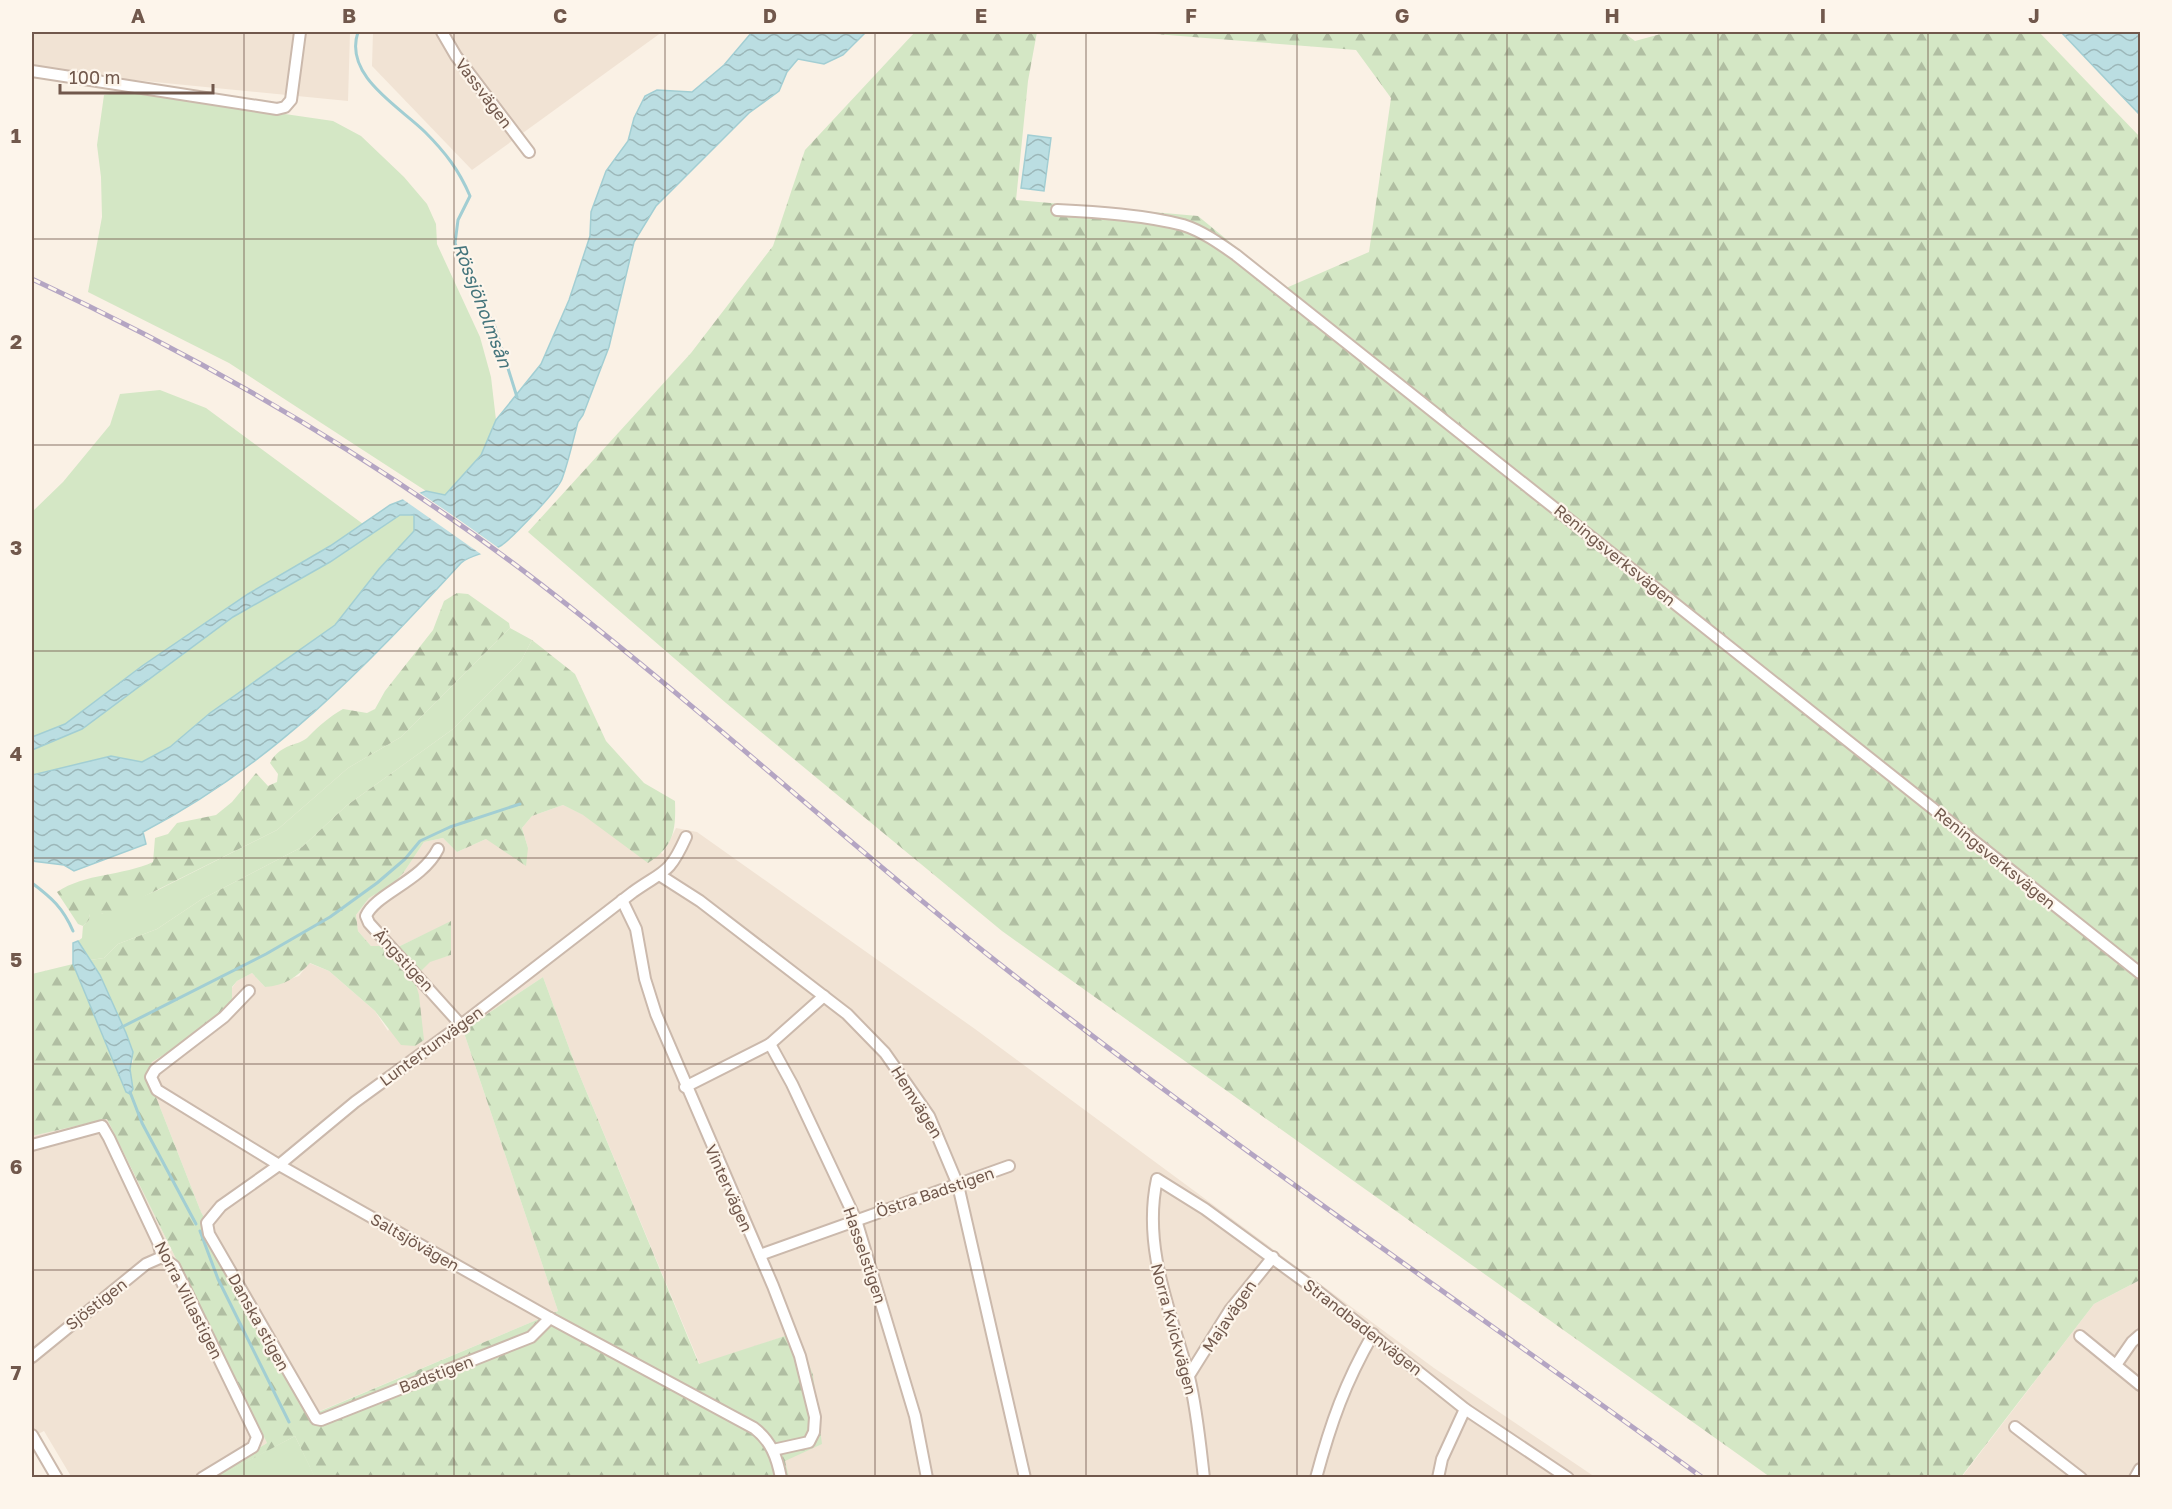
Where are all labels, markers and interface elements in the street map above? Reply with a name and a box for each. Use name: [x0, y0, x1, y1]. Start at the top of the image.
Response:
text: A: [131, 3, 145, 27]
text: B: [342, 3, 356, 27]
text: C: [553, 3, 567, 27]
text: D: [763, 3, 777, 27]
text: E: [975, 3, 987, 27]
text: F: [1185, 3, 1197, 27]
text: G: [1395, 3, 1409, 27]
text: H: [1604, 3, 1620, 27]
text: I: [1820, 3, 1826, 27]
text: J: [2028, 3, 2040, 27]
street label: Vassvägen: [451, 54, 517, 132]
scale bar: [60, 57, 213, 95]
text: 100 m: [69, 66, 120, 88]
text: 1: [11, 123, 21, 147]
water label: Rössjöholmsån: [449, 239, 517, 371]
text: 2: [10, 329, 22, 353]
street label: Reningsverksvägen: [1550, 500, 1680, 610]
text: 3: [10, 535, 22, 559]
text: 4: [10, 741, 22, 765]
street label: Reningsverksvägen: [1930, 803, 2060, 913]
street label: Ängstigen: [370, 924, 438, 996]
text: 5: [10, 947, 22, 971]
street label: Luntertunvägen: [376, 1002, 486, 1090]
street label: Hemvägen: [887, 1062, 947, 1142]
street label: Vintervägen: [701, 1141, 757, 1235]
text: 6: [10, 1154, 22, 1178]
street label: Östra Badstigen: [873, 1162, 997, 1222]
street label: Hasselstigen: [839, 1204, 891, 1306]
street label: Saltsjövägen: [367, 1209, 463, 1275]
street label: Norra Villastigen: [151, 1238, 227, 1362]
street label: Norra Kvickvägen: [1147, 1261, 1201, 1397]
street label: Danska stigen: [224, 1270, 294, 1374]
street label: Sjöstigen: [61, 1274, 131, 1334]
street label: Strandbadenvägen: [1300, 1274, 1426, 1380]
street label: Majavägen: [1198, 1276, 1260, 1356]
street label: Badstigen: [396, 1351, 476, 1397]
text: 7: [11, 1360, 22, 1384]

